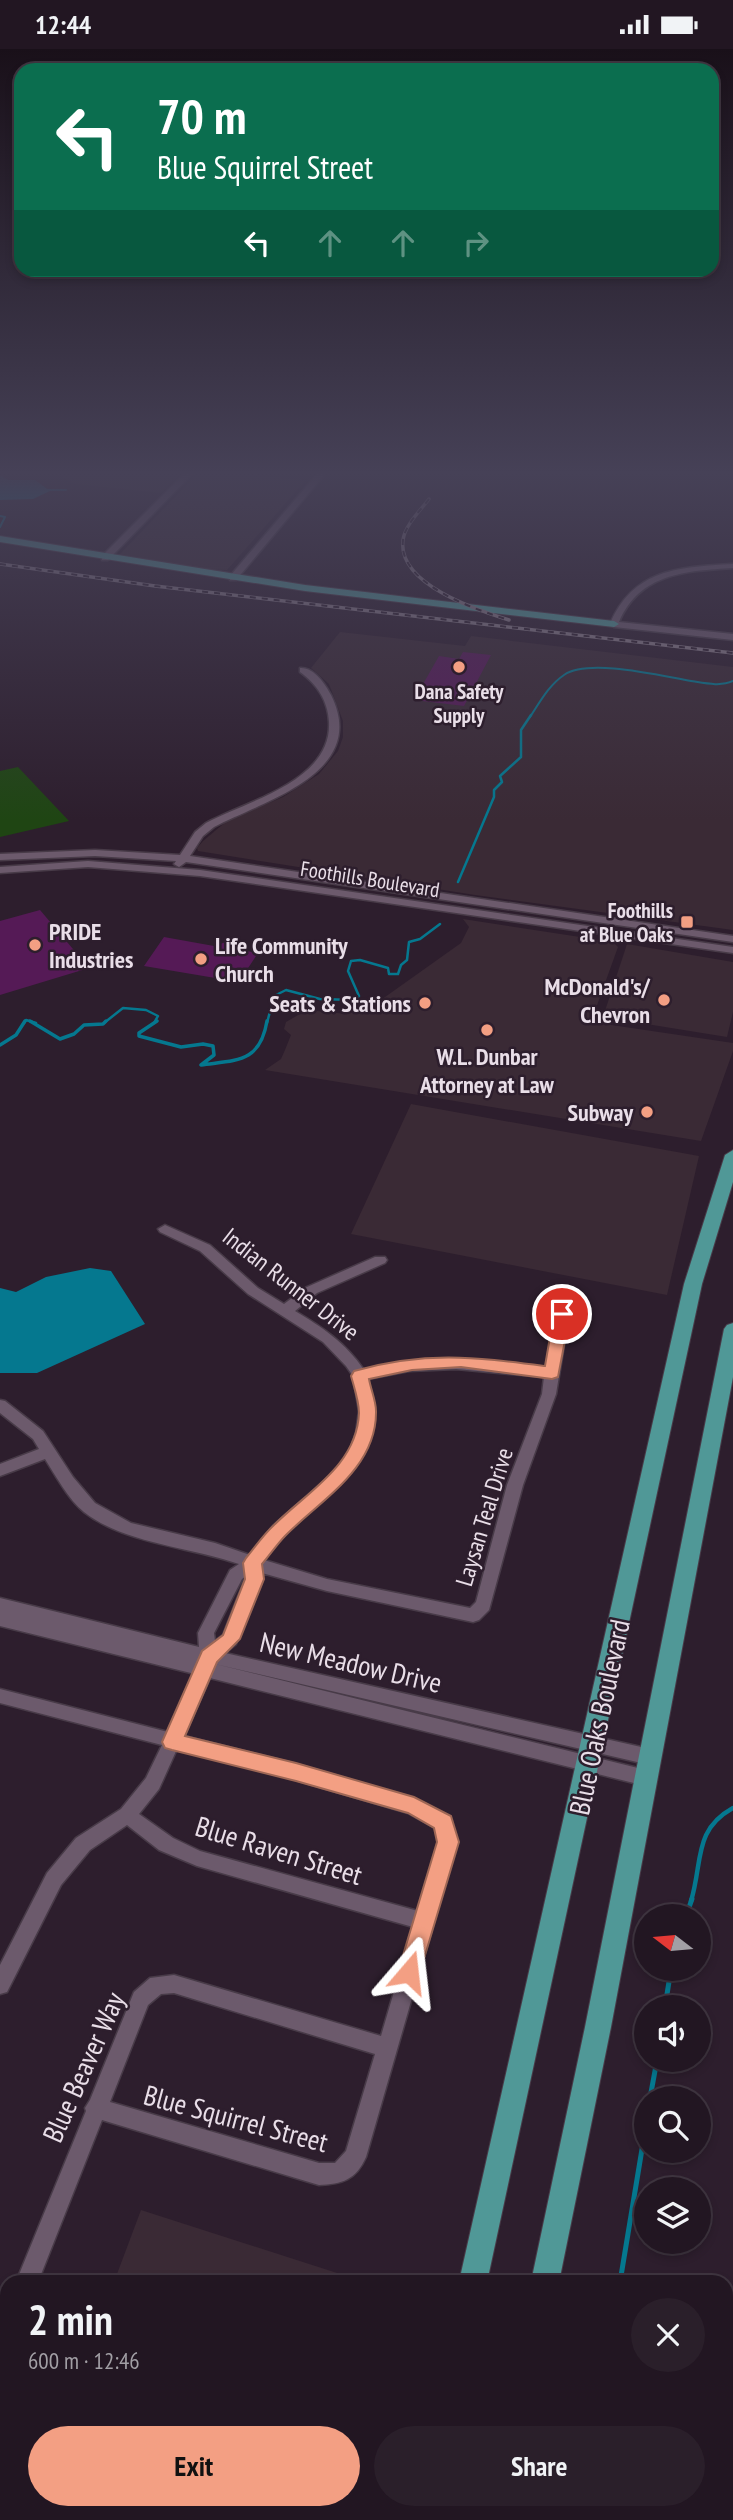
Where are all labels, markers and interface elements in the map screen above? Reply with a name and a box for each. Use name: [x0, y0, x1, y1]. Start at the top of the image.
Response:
text: 12:44: [35, 8, 91, 41]
text: 70 m: [157, 84, 246, 148]
icon: left: [42, 91, 133, 182]
text: Blue Squirrel Street: [157, 146, 373, 188]
icon: left: [238, 224, 276, 262]
icon: ahead: [311, 224, 349, 262]
icon: ahead: [384, 224, 422, 262]
icon: right: [457, 224, 495, 262]
marker: Dana Safety Supply: [451, 659, 467, 675]
place label: Dana Safety Supply: [415, 678, 504, 729]
street label: Foothills Boulevard: [299, 855, 441, 903]
place label: Foothills at Blue Oaks: [580, 897, 673, 948]
marker: Foothills at Blue Oaks: [679, 914, 695, 930]
place label: PRIDE Industries: [49, 916, 133, 975]
place label: Life Community Church: [215, 930, 348, 989]
marker: PRIDE Industries: [27, 937, 43, 953]
marker: Life Community Church: [193, 951, 209, 967]
place label: McDonald's/ Chevron: [544, 971, 651, 1030]
place label: Seats & Stations: [269, 988, 411, 1019]
marker: McDonald's/ Chevron: [656, 992, 672, 1008]
marker: Seats & Stations: [417, 995, 433, 1011]
marker: W.L. Dunbar Attorney at Law: [479, 1022, 495, 1038]
place label: W.L. Dunbar Attorney at Law: [419, 1041, 555, 1100]
place label: Subway: [567, 1097, 633, 1128]
marker: Subway: [639, 1104, 655, 1120]
street label: Indian Runner Drive: [216, 1221, 366, 1347]
pin: [532, 1284, 592, 1344]
icon: arrive: [543, 1295, 581, 1333]
street label: Laysan Teal Drive: [448, 1444, 520, 1590]
street label: Blue Oaks Boulevard: [560, 1616, 638, 1818]
street label: New Meadow Drive: [256, 1623, 446, 1701]
street label: Blue Raven Street: [191, 1807, 367, 1893]
north arrow: [634, 1904, 710, 1981]
map controls: [634, 1904, 711, 2254]
position arrow: [372, 1935, 446, 2009]
street label: Blue Beaver Way: [33, 1986, 133, 2148]
button: sound: [634, 1995, 711, 2072]
street label: Blue Squirrel Street: [140, 2076, 332, 2160]
button: search: [634, 2086, 711, 2163]
button: layers: [634, 2177, 711, 2254]
text: 2 min: [28, 2292, 113, 2347]
button: close: [631, 2298, 705, 2372]
text: 600 m · 12:46: [28, 2346, 140, 2375]
button: Exit: [28, 2426, 360, 2506]
button: Share: [374, 2426, 705, 2506]

